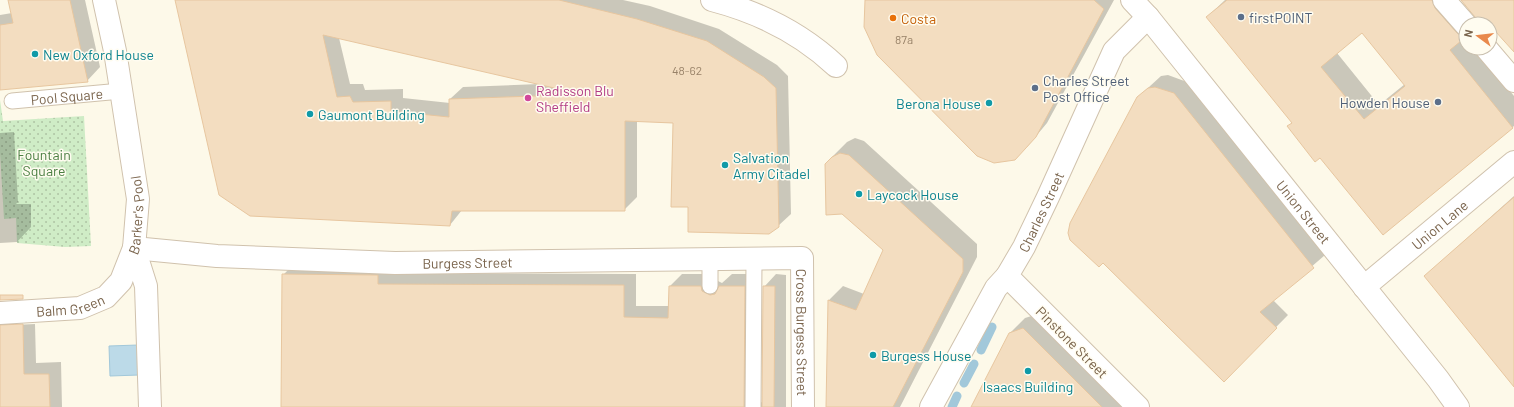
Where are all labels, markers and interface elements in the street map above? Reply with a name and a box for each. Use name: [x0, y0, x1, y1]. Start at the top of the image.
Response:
place label: firstPOINT: [1249, 9, 1313, 26]
place label: Costa: [901, 10, 936, 27]
marker: firstPOINT: [1236, 12, 1246, 22]
marker: Costa: [888, 13, 898, 23]
north arrow: [1458, 16, 1498, 56]
text: N: [1461, 28, 1475, 39]
house number: 87a: [895, 32, 913, 46]
place label: New Oxford House: [43, 46, 154, 63]
marker: New Oxford House: [30, 49, 40, 59]
house number: 48-62: [672, 63, 702, 77]
place label: Charles Street Post Office: [1043, 72, 1130, 105]
place label: Radisson Blu Sheffield: [536, 82, 614, 115]
marker: Charles Street Post Office: [1030, 83, 1040, 93]
street label: Pool Square: [30, 84, 104, 108]
marker: Radisson Blu Sheffield: [523, 93, 533, 103]
place label: Howden House: [1340, 94, 1430, 111]
place label: Berona House: [896, 95, 981, 112]
marker: Howden House: [1433, 97, 1443, 107]
marker: Berona House: [984, 98, 994, 108]
place label: Gaumont Building: [318, 106, 425, 123]
marker: Gaumont Building: [305, 109, 315, 119]
park label: Fountain Square: [17, 146, 71, 179]
place label: Salvation Army Citadel: [733, 149, 810, 182]
marker: Salvation Army Citadel: [720, 160, 730, 170]
street label: Charles Street: [1015, 169, 1067, 254]
street label: Barker's Pool: [124, 175, 147, 257]
street label: Union Street: [1273, 176, 1334, 247]
place label: Laycock House: [867, 186, 959, 203]
marker: Laycock House: [854, 189, 864, 199]
street label: Union Lane: [1408, 196, 1471, 253]
street label: Burgess Street: [422, 253, 513, 271]
street label: Cross Burgess Street: [794, 269, 811, 396]
street label: Balm Green: [36, 290, 107, 319]
street label: Pinstone Street: [1033, 303, 1111, 381]
place label: Burgess House: [881, 347, 971, 364]
marker: Burgess House: [868, 350, 878, 360]
marker: Isaacs Building: [1023, 366, 1033, 376]
place label: Isaacs Building: [983, 378, 1073, 395]

